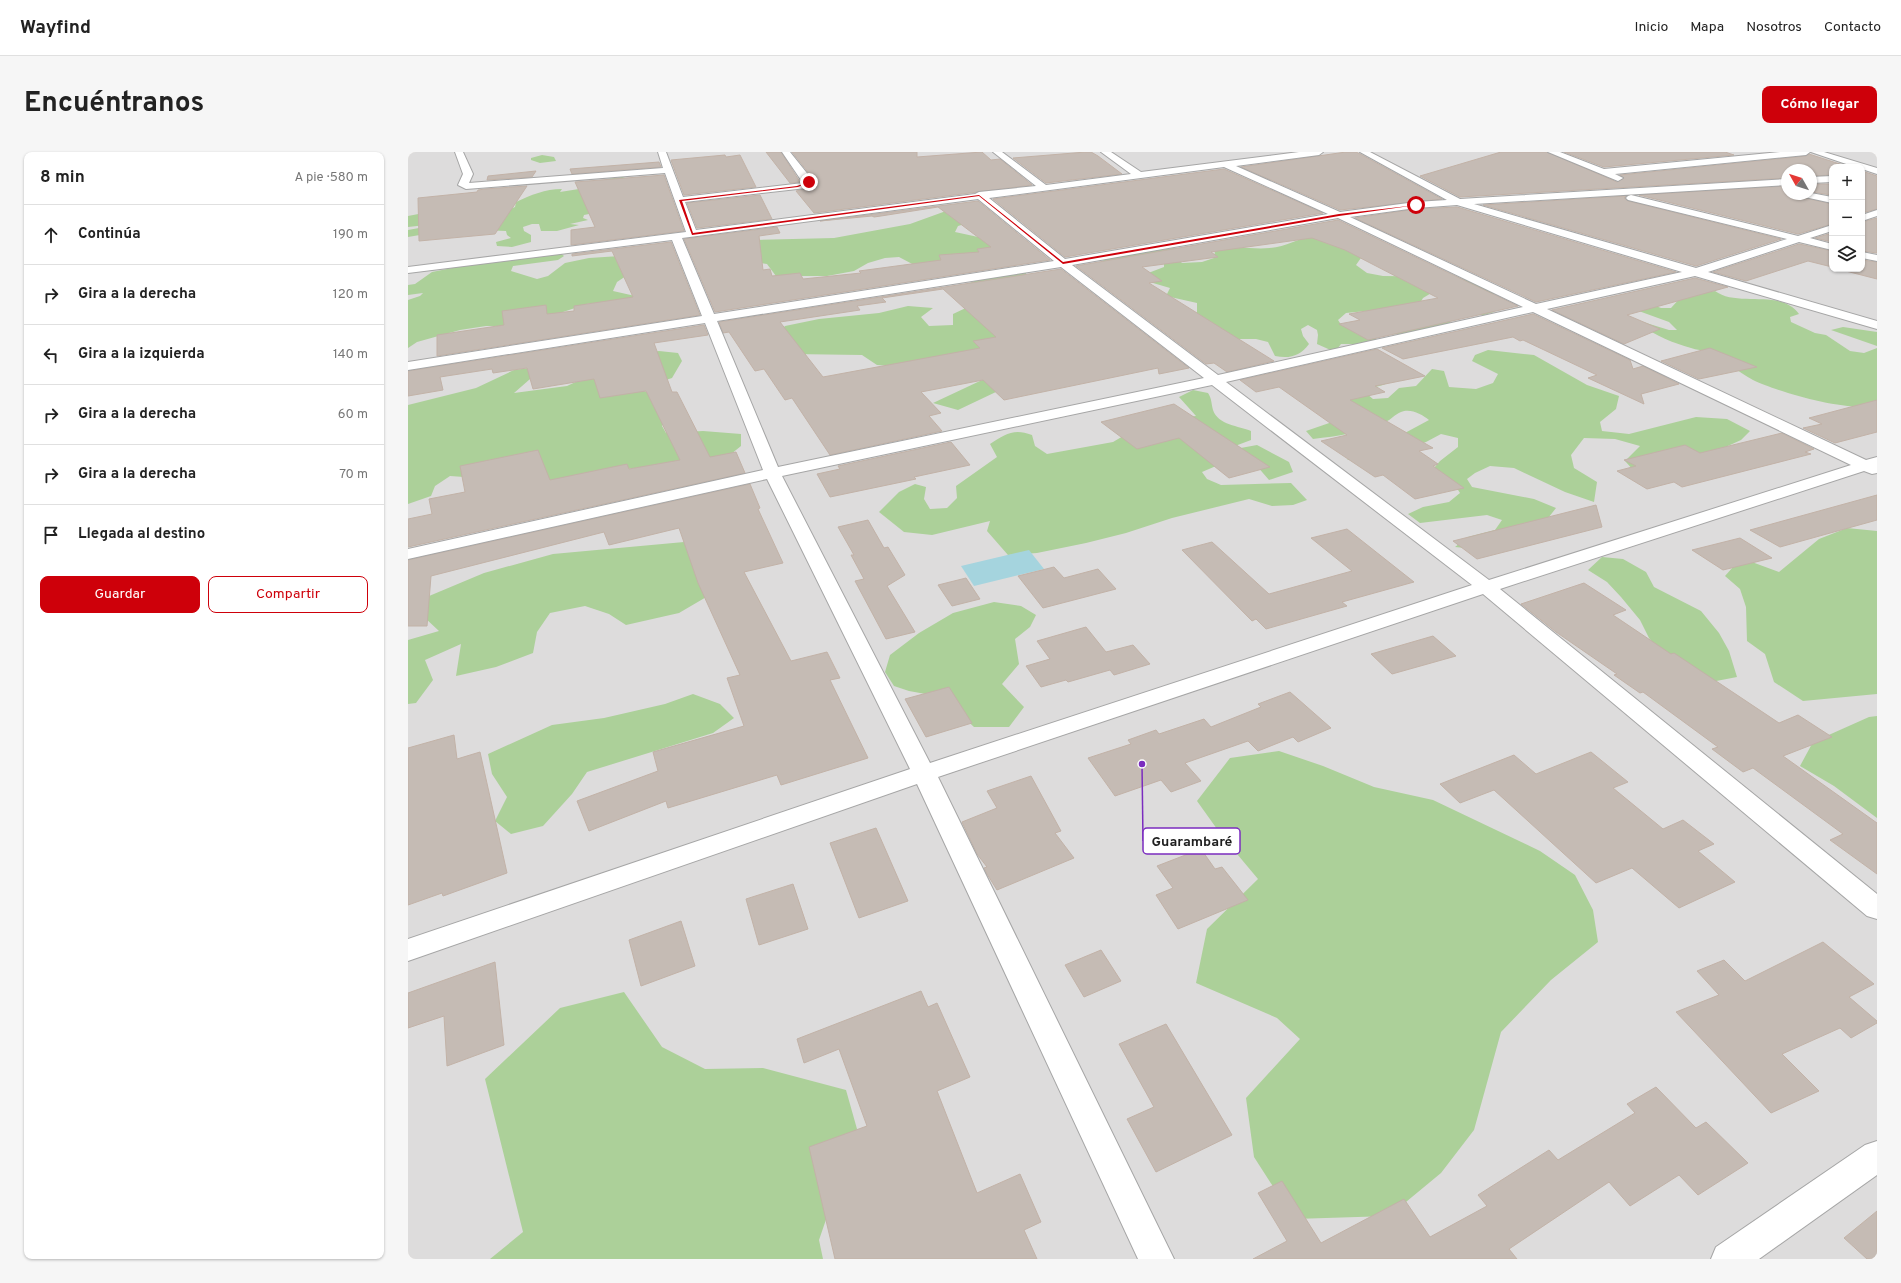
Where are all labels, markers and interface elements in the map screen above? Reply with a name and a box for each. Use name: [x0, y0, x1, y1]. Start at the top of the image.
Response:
text: Wayfind: [20, 16, 91, 40]
text: Inicio: [1635, 19, 1668, 36]
text: Mapa: [1690, 19, 1724, 36]
text: Nosotros: [1746, 19, 1802, 36]
text: Contacto: [1824, 19, 1881, 36]
text: Encuéntranos: [24, 86, 204, 122]
button: Cómo llegar: [1762, 86, 1877, 123]
north arrow: [1781, 164, 1817, 200]
map controls: [1829, 164, 1865, 272]
button: +: [1829, 164, 1865, 200]
text: 8 min: [40, 167, 85, 189]
text: A pie · 580 m: [295, 170, 368, 186]
route end: [800, 173, 818, 191]
route start: [1407, 196, 1425, 214]
button: −: [1829, 200, 1865, 236]
icon: ahead: [40, 224, 62, 246]
text: Continúa: [78, 225, 140, 244]
text: 190 m: [333, 227, 368, 243]
button: layers: [1829, 236, 1865, 272]
icon: right: [40, 284, 62, 306]
text: Gira a la derecha: [78, 285, 196, 304]
text: 120 m: [333, 287, 368, 303]
icon: left: [40, 344, 62, 366]
text: Gira a la izquierda: [78, 345, 205, 364]
text: 140 m: [333, 347, 368, 363]
icon: right: [40, 404, 62, 426]
text: Gira a la derecha: [78, 405, 196, 424]
text: 60 m: [338, 407, 368, 423]
icon: right: [40, 464, 62, 486]
text: Gira a la derecha: [78, 465, 196, 484]
text: 70 m: [339, 467, 368, 483]
icon: arrive: [40, 524, 62, 546]
text: Llegada al destino: [78, 525, 205, 544]
button: Guardar: [40, 576, 200, 613]
button: Compartir: [208, 576, 368, 613]
callout: Guarambaré: [1143, 828, 1240, 854]
text: Guarambaré: [1152, 834, 1233, 851]

